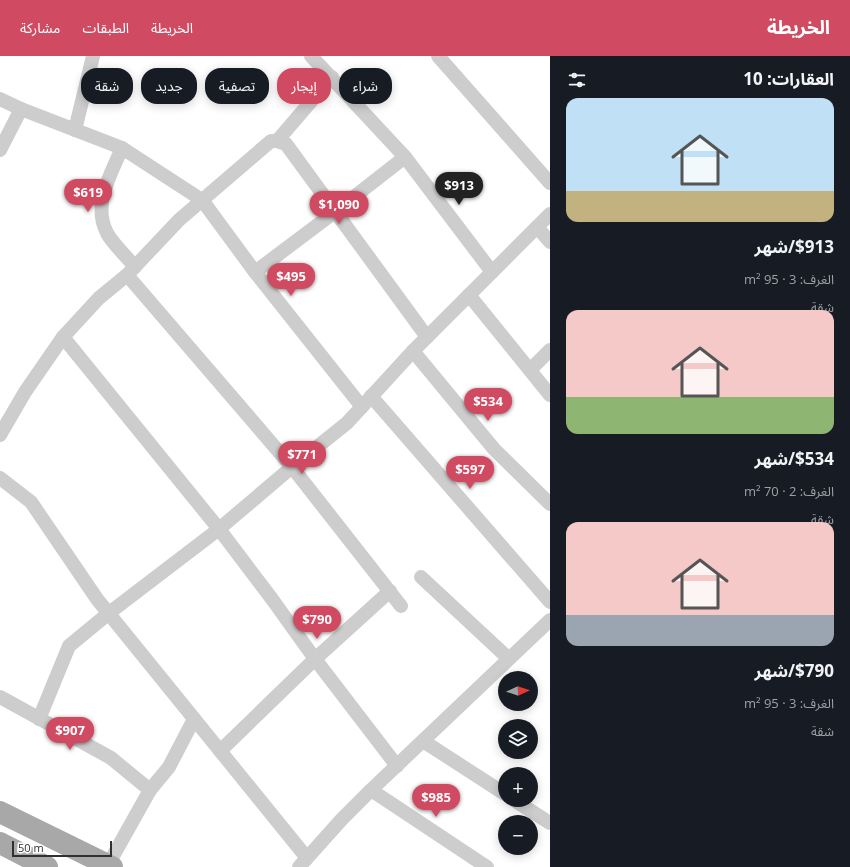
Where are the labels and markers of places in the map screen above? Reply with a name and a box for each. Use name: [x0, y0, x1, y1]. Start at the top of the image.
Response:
pin: $913: [435, 172, 483, 206]
pin: $619: [64, 179, 112, 213]
pin: $1,090: [306, 191, 372, 225]
pin: $495: [267, 263, 315, 297]
pin: $534: [464, 388, 512, 422]
pin: $771: [278, 441, 326, 475]
pin: $597: [446, 456, 494, 490]
pin: $790: [293, 606, 341, 640]
pin: $907: [46, 717, 94, 751]
pin: $985: [412, 784, 460, 818]

